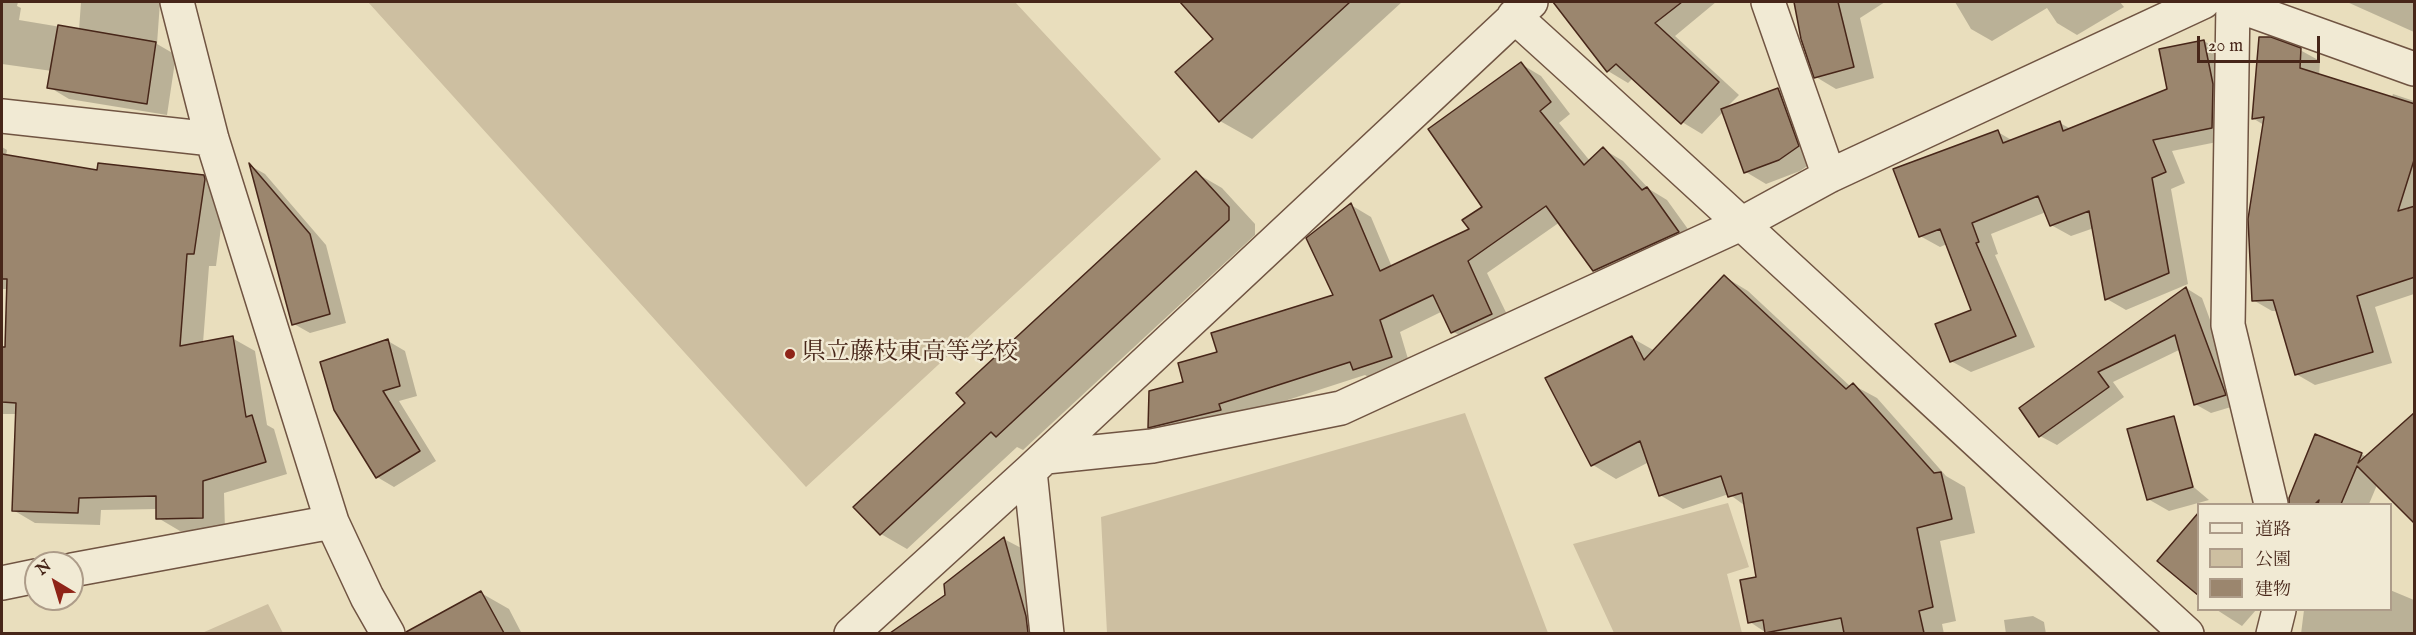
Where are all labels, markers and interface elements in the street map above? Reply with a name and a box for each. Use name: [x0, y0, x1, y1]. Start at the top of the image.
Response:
scale bar: [2200, 24, 2323, 62]
text: 20 m: [2208, 35, 2243, 58]
place label: 県立藤枝東高等学校: [802, 340, 1018, 368]
marker: 県立藤枝東高等学校: [783, 347, 797, 361]
legend: [2197, 503, 2392, 611]
text: 道路: [2255, 519, 2291, 542]
text: 公園: [2255, 549, 2291, 572]
north arrow: [24, 551, 84, 611]
text: N: [33, 556, 56, 581]
text: 建物: [2255, 579, 2291, 602]

